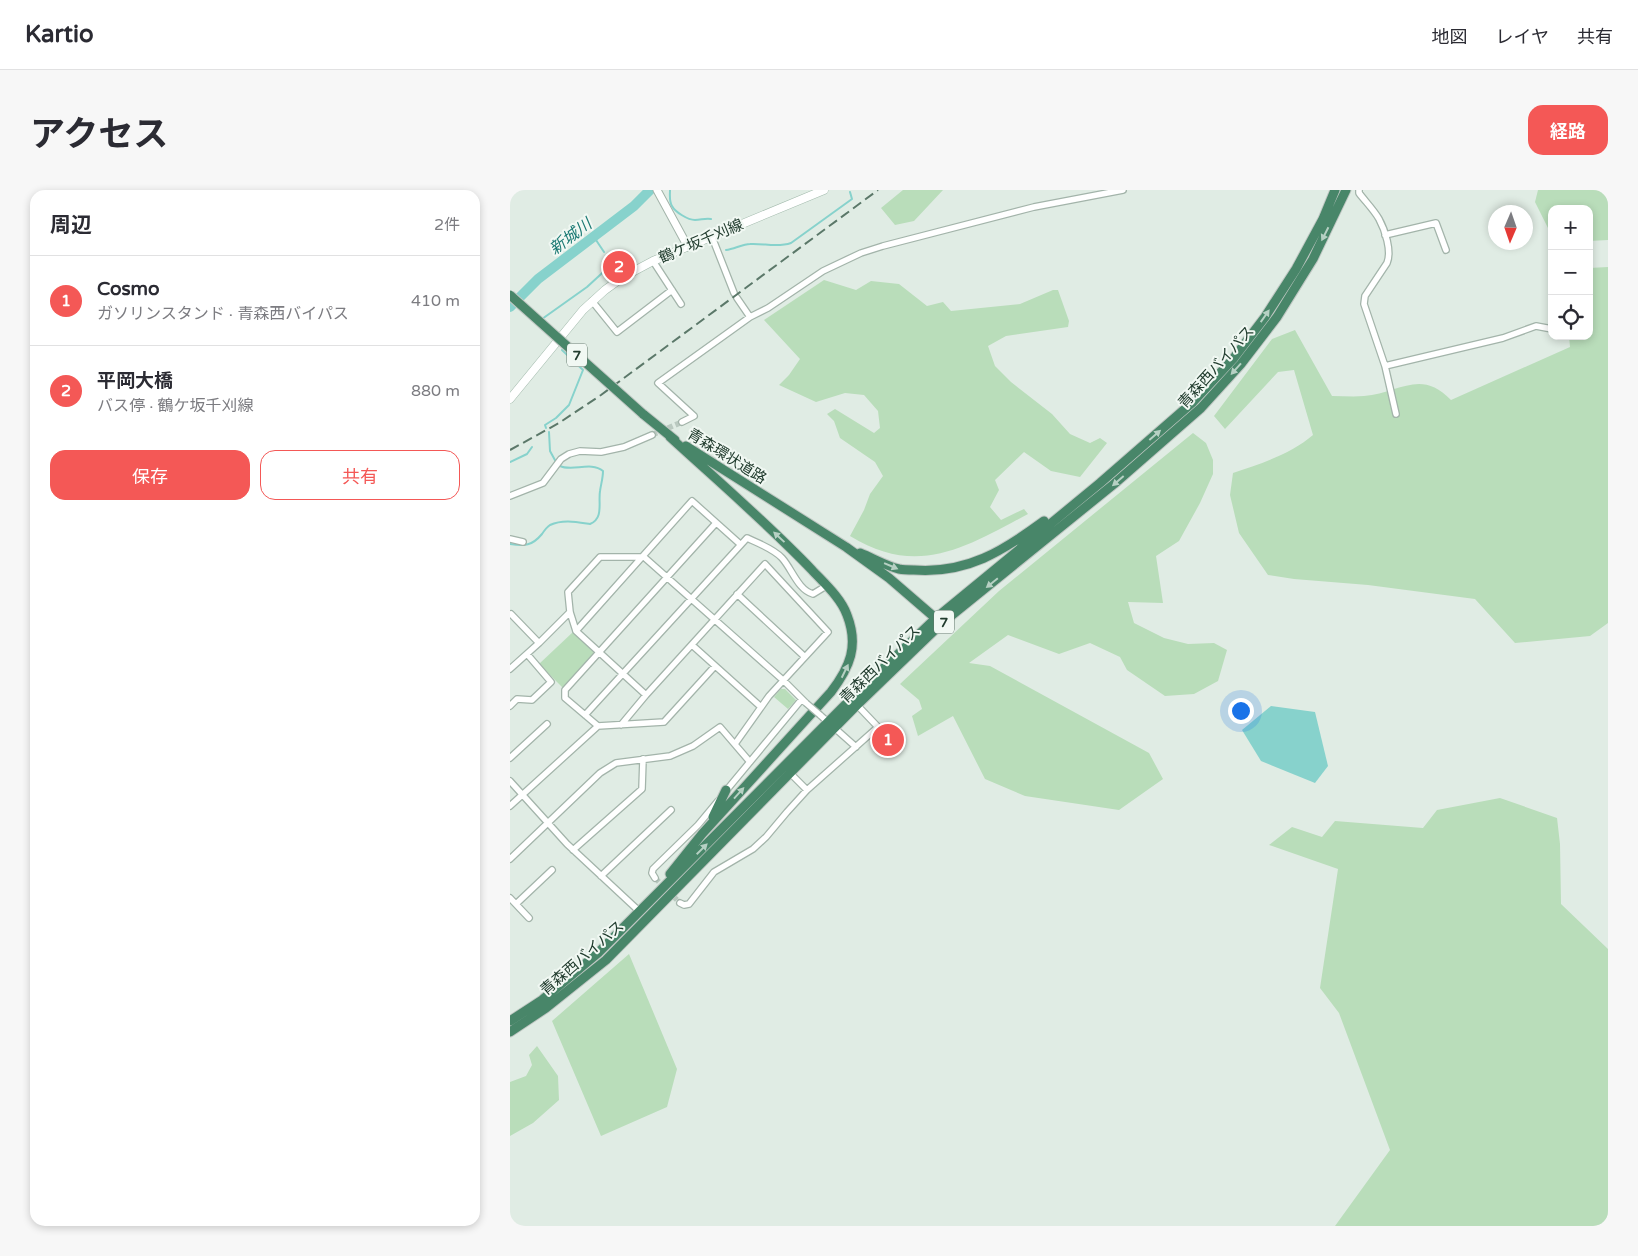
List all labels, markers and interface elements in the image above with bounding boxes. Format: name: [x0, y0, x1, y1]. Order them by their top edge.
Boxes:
text: Kartio: [25, 20, 94, 49]
text: 地図: [1432, 26, 1468, 48]
text: レイヤ: [1496, 26, 1549, 48]
text: 共有: [1577, 26, 1613, 48]
button: 経路: [1528, 105, 1608, 155]
text: アクセス: [30, 114, 168, 156]
north arrow: [1488, 205, 1533, 250]
map controls: [1548, 205, 1593, 340]
button: +: [1548, 205, 1593, 250]
text: 周辺: [50, 213, 92, 238]
water label: 新城川: [545, 213, 597, 259]
text: 2件: [434, 215, 460, 235]
street label: 鶴ケ坂千刈線: [656, 215, 746, 267]
one-way arrow: [1321, 227, 1329, 241]
pin: 2: [603, 248, 635, 286]
button: −: [1548, 250, 1593, 295]
text: Cosmo: [97, 278, 160, 300]
text: 1: [61, 291, 71, 311]
text: 410 m: [411, 291, 460, 311]
button: locate: [1548, 295, 1593, 340]
text: ガソリンスタンド · 青森西バイパス: [97, 304, 349, 324]
one-way arrow: [1260, 310, 1270, 323]
street label: 青森西バイパス: [1174, 322, 1258, 412]
road number: 7: [567, 344, 587, 366]
one-way arrow: [1230, 363, 1242, 375]
text: 平岡大橋: [97, 370, 173, 392]
text: 2: [61, 381, 71, 401]
text: 880 m: [411, 381, 460, 401]
text: バス停 · 鶴ケ坂千刈線: [97, 396, 253, 416]
street label: 青森環状道路: [684, 425, 770, 487]
one-way arrow: [1149, 430, 1161, 441]
button: 保存: [50, 450, 250, 500]
button: 共有: [260, 450, 460, 500]
one-way arrow: [1112, 475, 1125, 486]
one-way arrow: [773, 531, 785, 543]
one-way arrow: [884, 562, 898, 570]
one-way arrow: [986, 578, 999, 589]
road number: 7: [934, 611, 954, 634]
street label: 青森西バイパス: [836, 621, 924, 707]
one-way arrow: [841, 664, 849, 678]
your location: [1228, 698, 1254, 724]
pin: 1: [872, 721, 904, 759]
one-way arrow: [733, 788, 745, 800]
one-way arrow: [696, 843, 708, 855]
street label: 青森西バイパス: [537, 917, 627, 999]

